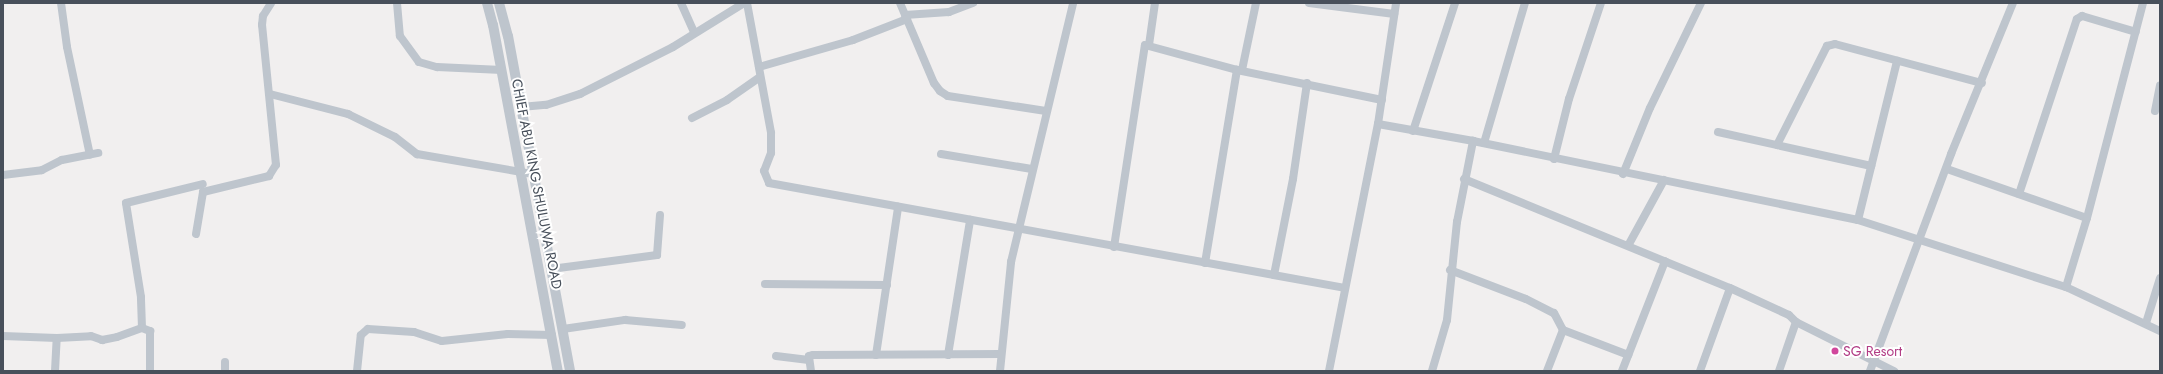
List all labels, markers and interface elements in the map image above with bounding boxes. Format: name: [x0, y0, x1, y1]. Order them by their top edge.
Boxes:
street label: CHIEF ABU KING SHULUWA ROAD: [508, 77, 566, 291]
place label: SG Resort: [1843, 343, 1902, 359]
marker: SG Resort: [1830, 346, 1840, 356]

